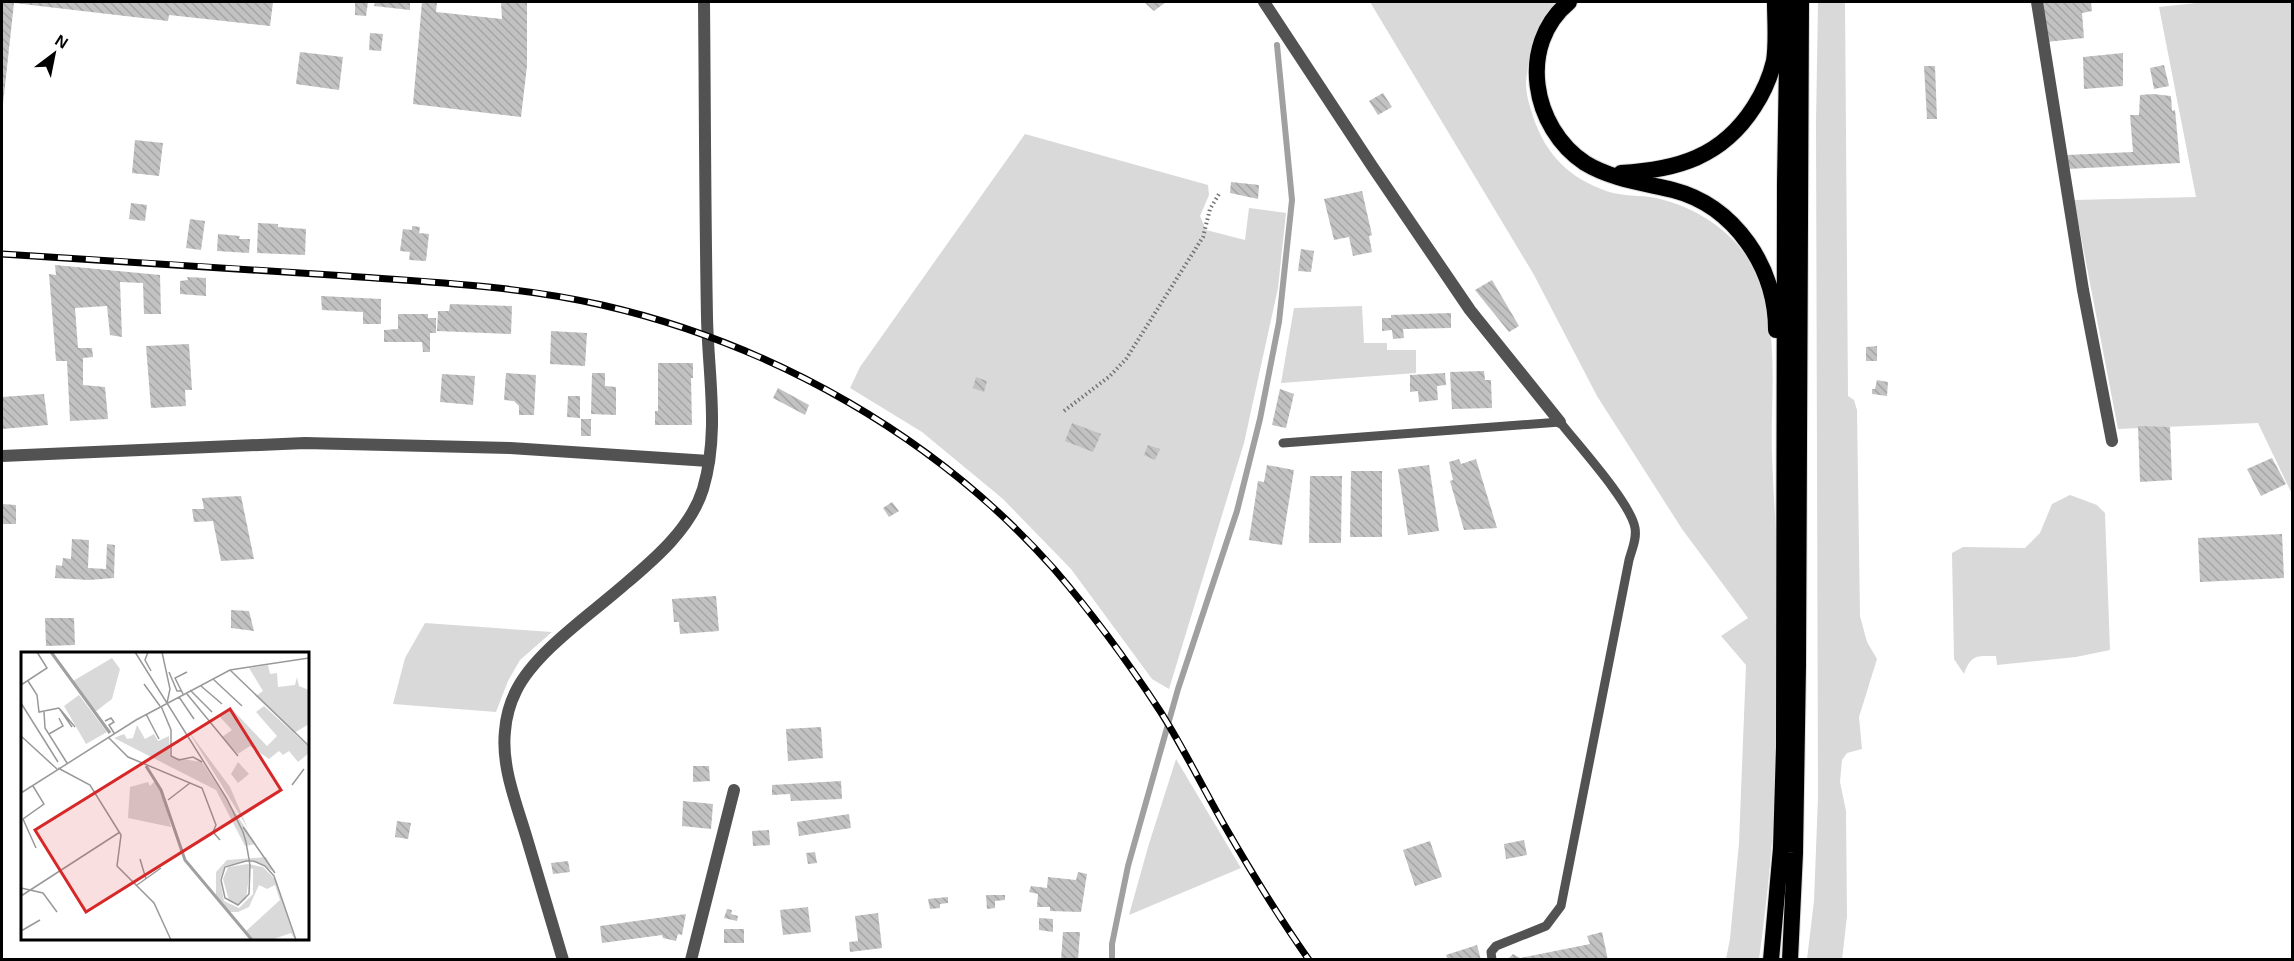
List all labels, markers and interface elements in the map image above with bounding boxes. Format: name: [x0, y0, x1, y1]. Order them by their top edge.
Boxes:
north arrow: [24, 24, 84, 84]
text: N: [52, 31, 71, 52]
inset map: [21, 652, 309, 940]

